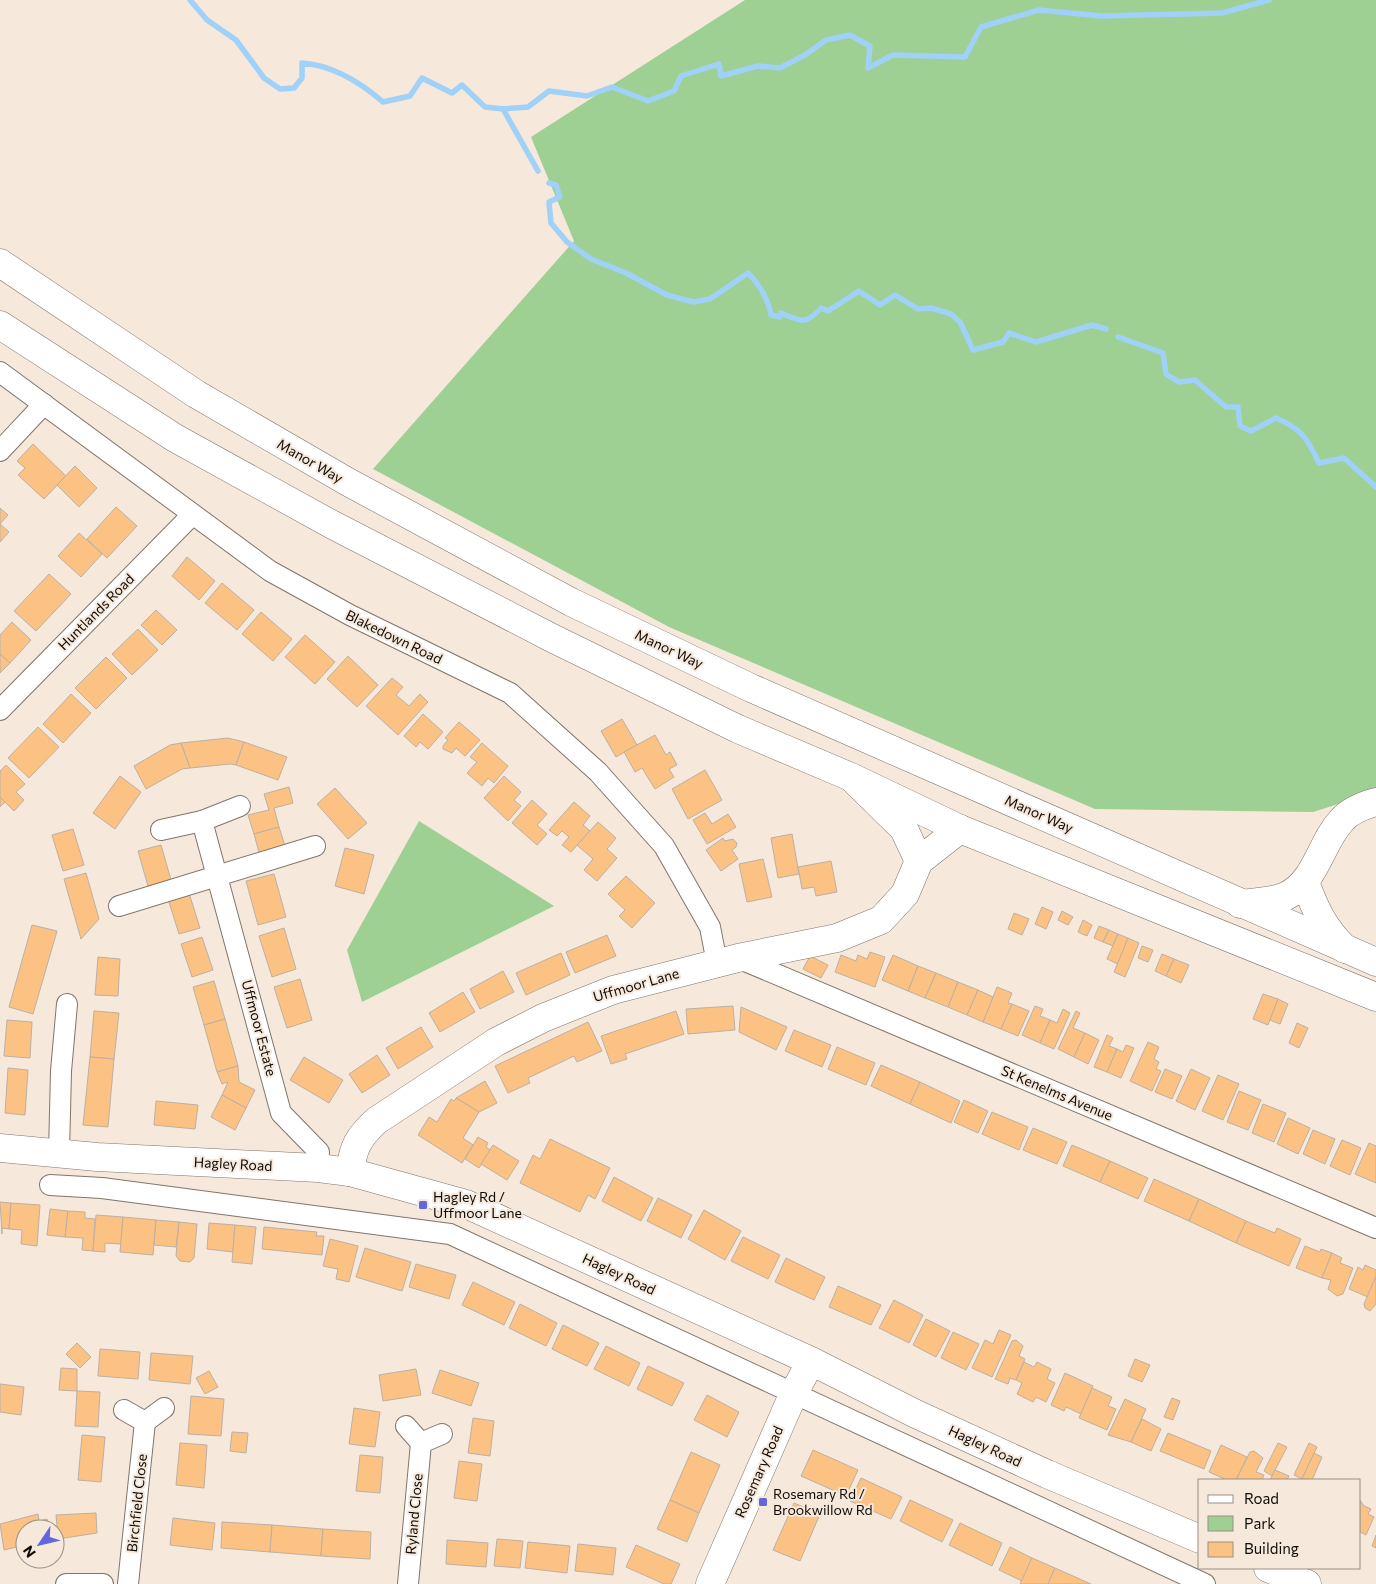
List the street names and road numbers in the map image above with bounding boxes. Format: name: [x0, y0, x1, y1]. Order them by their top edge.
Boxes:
street label: Manor Way: [274, 435, 346, 486]
street label: Huntlands Road: [54, 570, 137, 653]
street label: Blakedown Road: [343, 606, 445, 667]
street label: Manor Way: [632, 625, 706, 672]
street label: Manor Way: [1002, 791, 1076, 836]
street label: Uffmoor Lane: [591, 964, 681, 1005]
street label: Uffmoor Estate: [238, 978, 280, 1078]
street label: St Kenelms Avenue: [999, 1061, 1116, 1124]
street label: Hagley Road: [193, 1153, 273, 1174]
street label: Hagley Road: [580, 1249, 659, 1298]
street label: Hagley Road: [946, 1421, 1025, 1470]
street label: Rosemary Road: [731, 1423, 786, 1520]
street label: Birchfield Close: [123, 1453, 150, 1553]
street label: Ryland Close: [401, 1473, 426, 1555]

